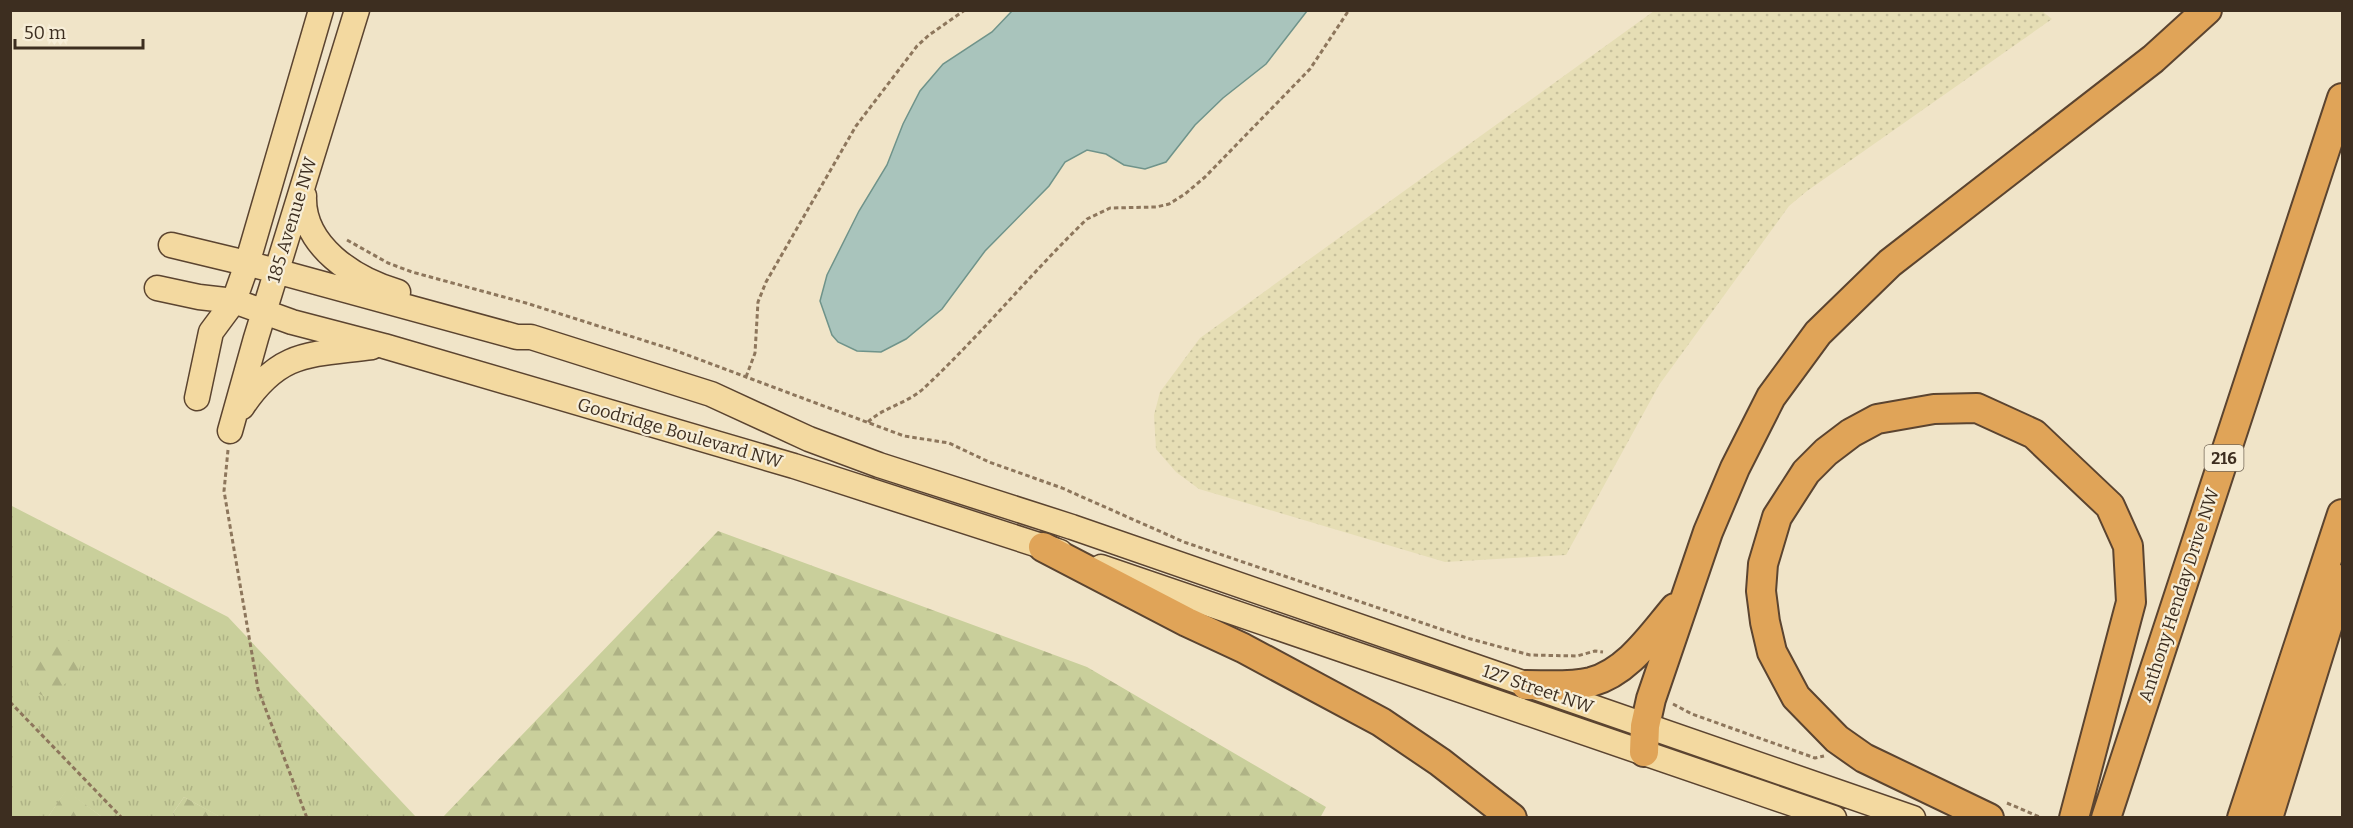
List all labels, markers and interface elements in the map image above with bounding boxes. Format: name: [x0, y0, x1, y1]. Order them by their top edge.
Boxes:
scale bar: [15, 12, 142, 50]
text: 50 m: [24, 22, 66, 44]
street label: 185 Avenue NW: [262, 154, 322, 286]
street label: Goodridge Boulevard NW: [575, 393, 786, 473]
road number: 216: [2204, 445, 2244, 471]
street label: Anthony Henday Drive NW: [2134, 485, 2224, 705]
street label: 127 Street NW: [1479, 660, 1597, 719]

